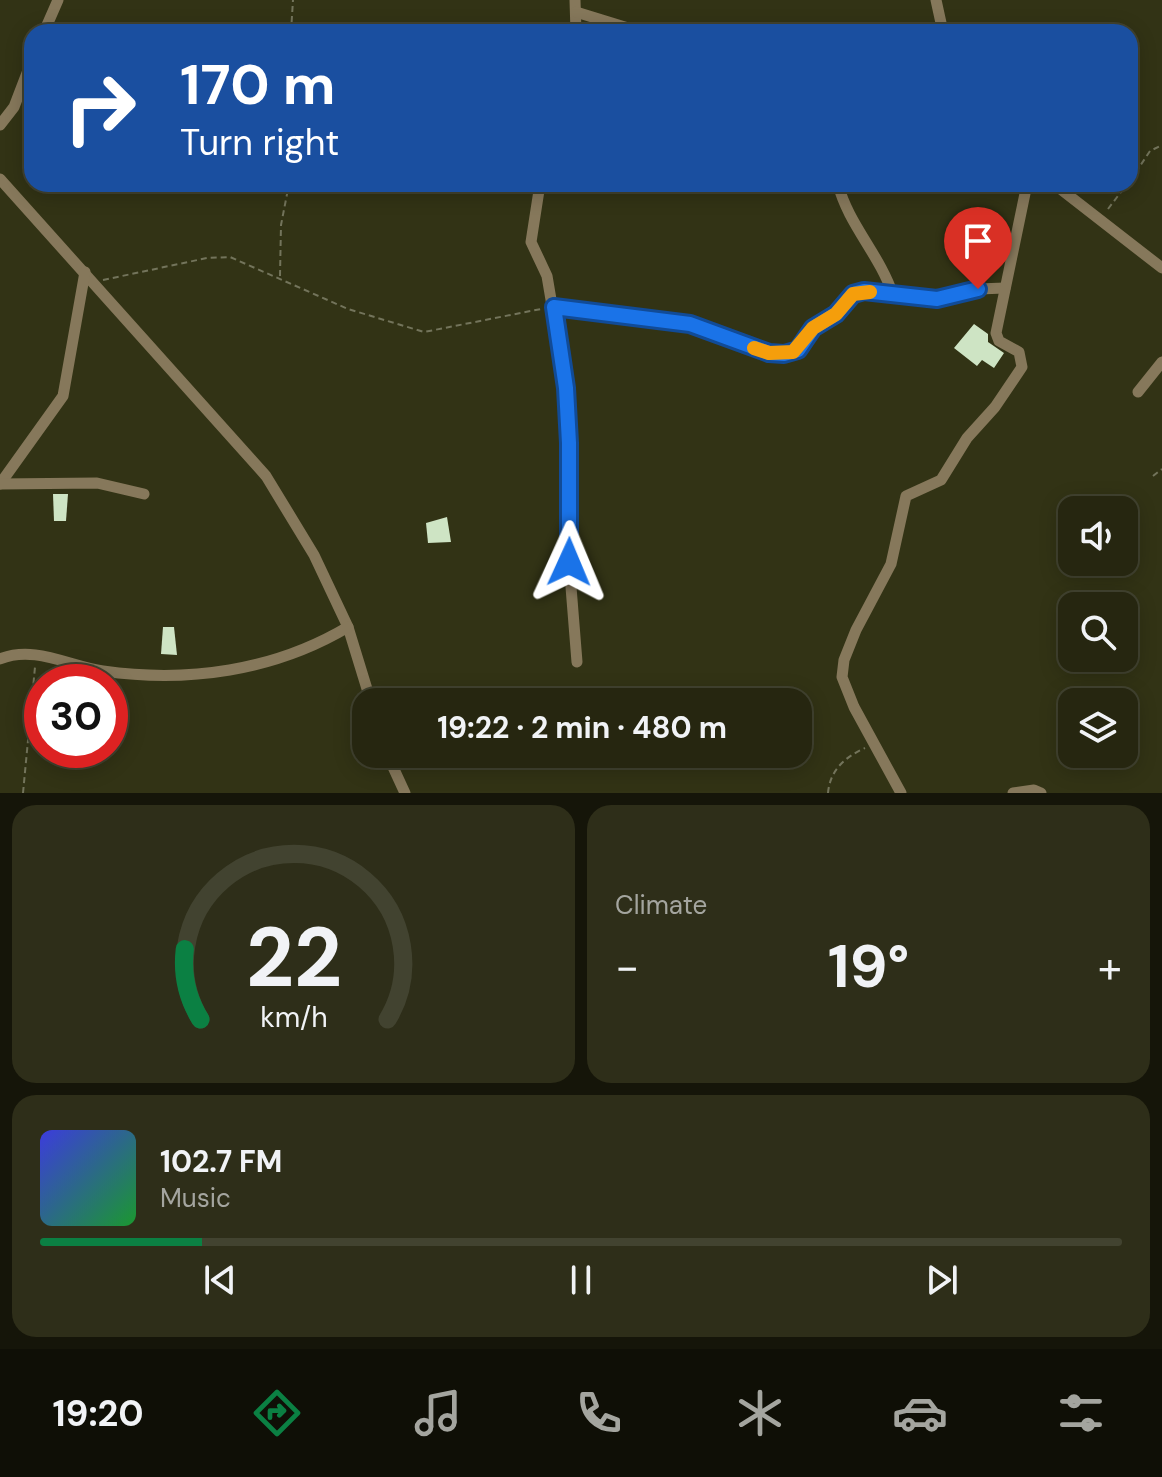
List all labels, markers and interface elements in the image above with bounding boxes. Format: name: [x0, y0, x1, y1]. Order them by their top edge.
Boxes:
text: 170 m: [180, 48, 335, 121]
icon: right: [48, 56, 152, 160]
text: Turn right: [180, 119, 339, 166]
pin: [944, 207, 1012, 289]
icon: arrive: [956, 219, 1000, 263]
map controls: [1058, 496, 1138, 768]
button: sound: [1058, 496, 1138, 576]
position arrow: [527, 520, 611, 604]
button: search: [1058, 592, 1138, 672]
speed limit sign: 30: [24, 664, 128, 768]
button: layers: [1058, 688, 1138, 768]
text: 19:22 · 2 min · 480 m: [437, 708, 727, 747]
text: Climate: [615, 888, 707, 922]
text: 22: [246, 903, 341, 1012]
text: 19°: [828, 927, 909, 1006]
text: −: [615, 938, 639, 996]
text: +: [1098, 938, 1122, 996]
text: km/h: [260, 999, 327, 1036]
text: 102.7 FM: [160, 1142, 282, 1181]
text: Music: [160, 1181, 231, 1215]
icon: previous: [198, 1258, 242, 1302]
icon: pause: [559, 1258, 603, 1302]
icon: next: [920, 1258, 964, 1302]
icon: directions: [249, 1385, 305, 1441]
icon: music: [410, 1385, 466, 1441]
icon: phone: [571, 1385, 627, 1441]
icon: climate: [732, 1385, 788, 1441]
icon: car: [892, 1385, 948, 1441]
icon: filters: [1053, 1385, 1109, 1441]
text: 19:20: [52, 1390, 144, 1437]

